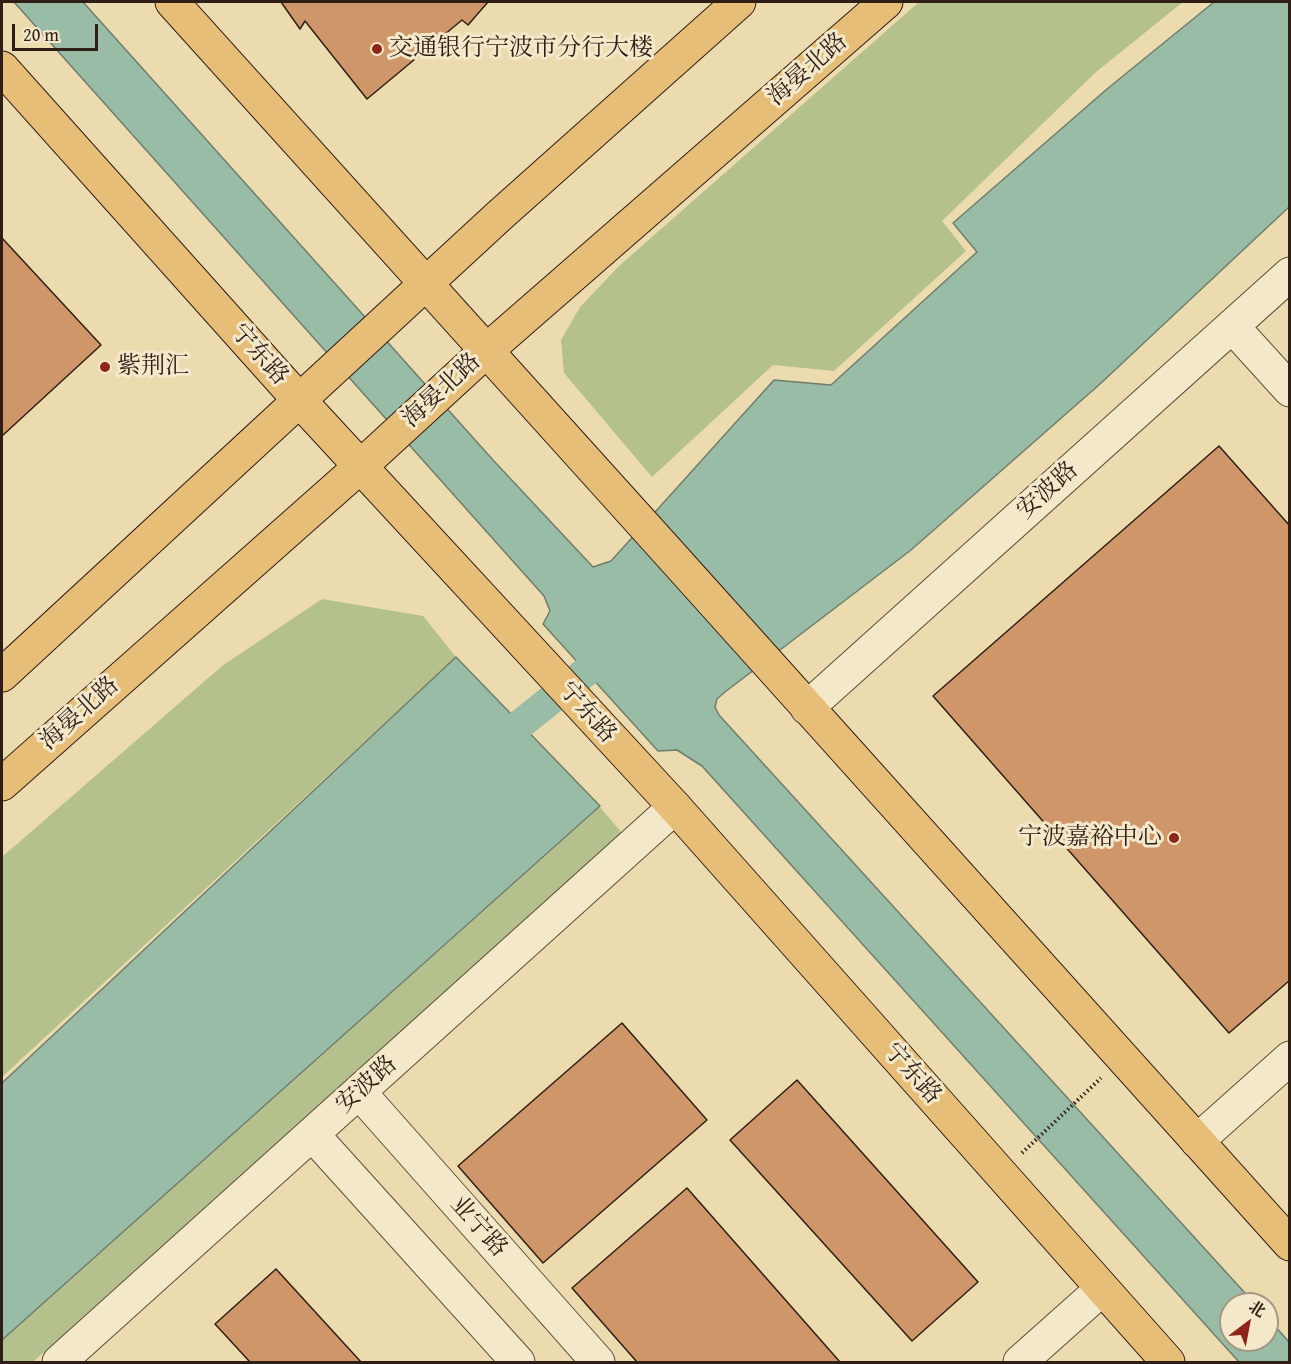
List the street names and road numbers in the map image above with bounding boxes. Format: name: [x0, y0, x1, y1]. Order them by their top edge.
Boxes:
street label: 海晏北路: [762, 28, 854, 112]
street label: 宁东路: [224, 319, 294, 391]
street label: 海晏北路: [397, 348, 487, 434]
street label: 安波路: [1012, 456, 1084, 526]
street label: 海晏北路: [35, 671, 125, 757]
street label: 宁东路: [552, 677, 622, 749]
street label: 宁东路: [877, 1038, 947, 1110]
street label: 安波路: [331, 1050, 403, 1120]
street label: 业宁路: [443, 1191, 513, 1263]

